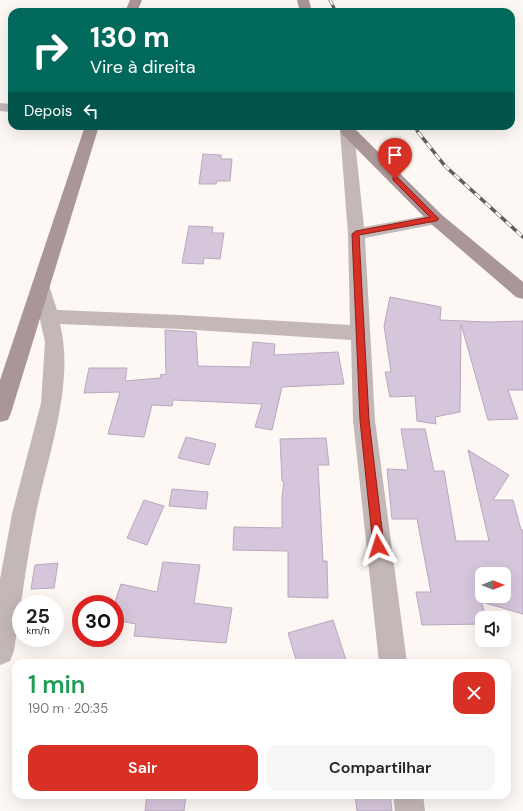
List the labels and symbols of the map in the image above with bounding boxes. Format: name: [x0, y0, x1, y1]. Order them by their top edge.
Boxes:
pin: [378, 138, 412, 179]
position arrow: [357, 525, 399, 567]
north arrow: [475, 567, 511, 603]
speed limit sign: 30: [72, 595, 124, 647]

